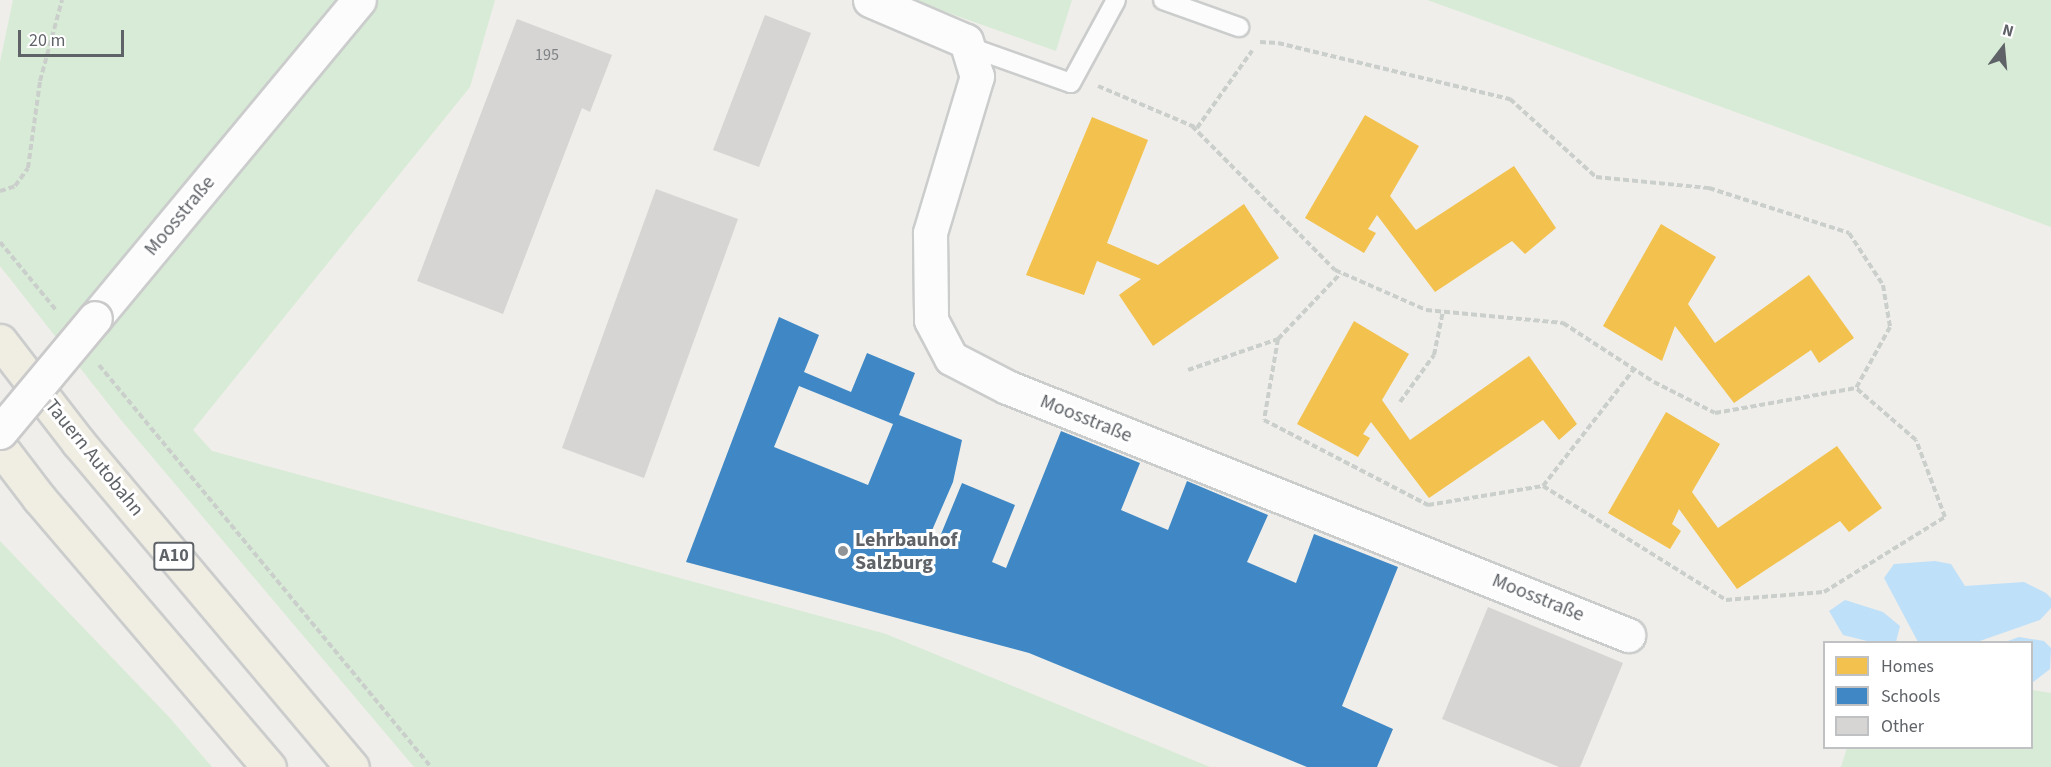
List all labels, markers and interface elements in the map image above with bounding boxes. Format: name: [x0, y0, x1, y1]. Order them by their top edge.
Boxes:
scale bar: [21, 18, 128, 56]
north arrow: [1973, 18, 2033, 78]
text: N: [2000, 19, 2016, 43]
text: 20 m: [29, 28, 65, 53]
house number: 195: [535, 45, 559, 65]
street label: Moosstraße: [140, 171, 220, 261]
street label: Moosstraße: [1036, 390, 1136, 448]
street label: Tauern Autobahn: [39, 395, 149, 521]
place label: Lehrbauhof Salzburg: [855, 528, 957, 575]
road number: A10: [153, 541, 195, 571]
marker: Lehrbauhof Salzburg: [836, 544, 850, 558]
street label: Moosstraße: [1488, 569, 1588, 627]
legend: [1823, 641, 2033, 749]
text: Homes: [1881, 654, 1934, 679]
text: Schools: [1881, 684, 1940, 709]
text: Other: [1881, 714, 1924, 739]

